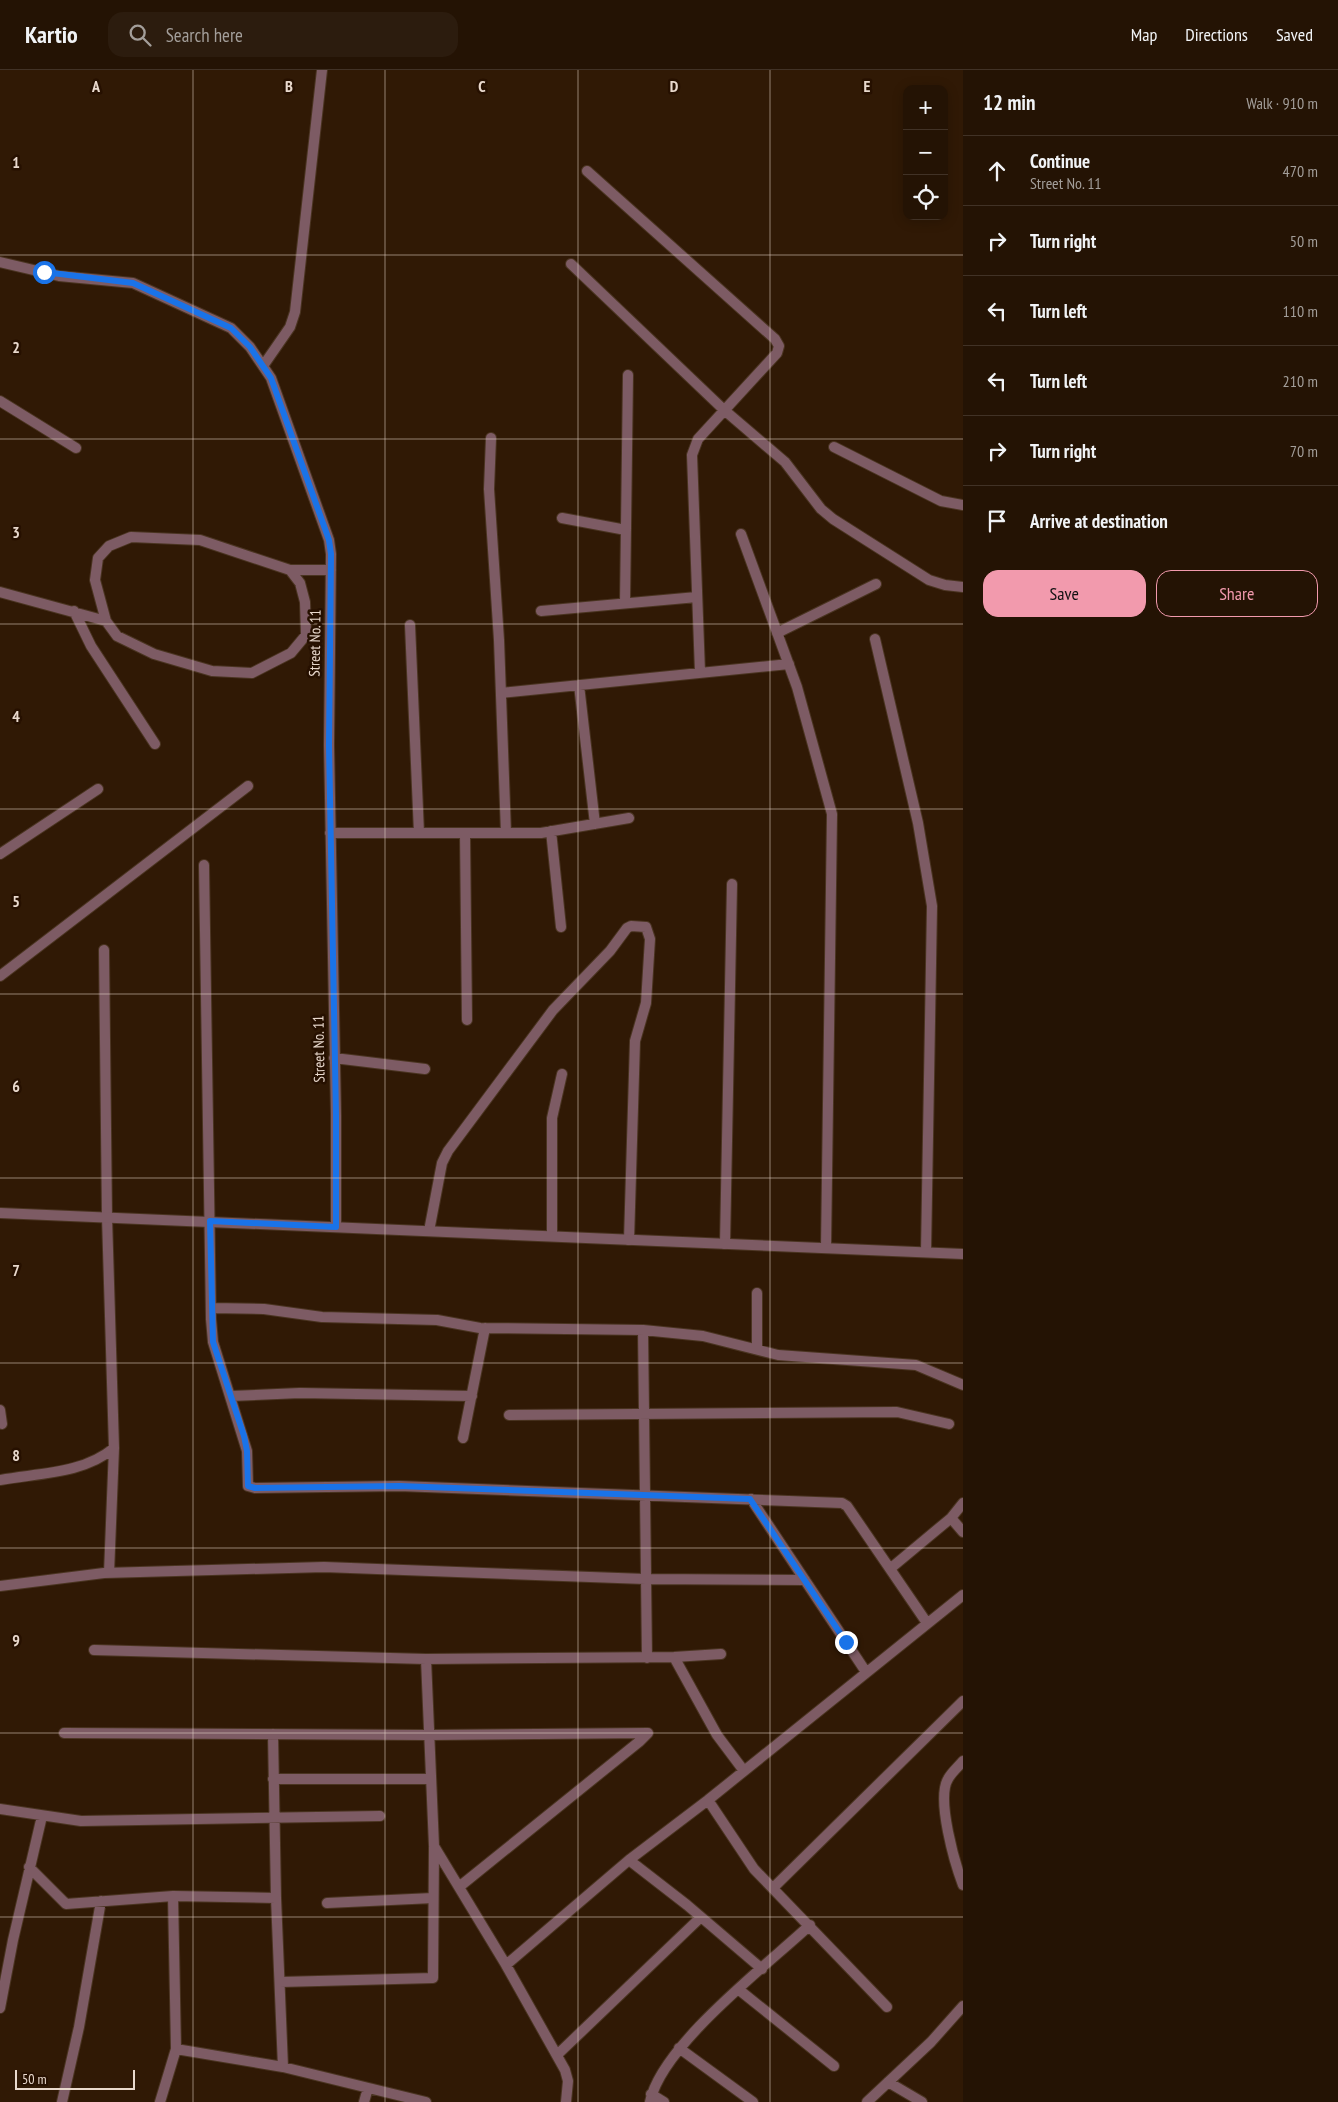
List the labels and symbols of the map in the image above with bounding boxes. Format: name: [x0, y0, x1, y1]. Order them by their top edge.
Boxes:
text: A: [91, 76, 101, 96]
text: B: [285, 76, 293, 96]
text: C: [478, 76, 486, 96]
text: D: [670, 76, 679, 96]
text: E: [864, 76, 871, 96]
text: 1: [12, 152, 20, 172]
route start: [33, 261, 56, 284]
text: 2: [12, 337, 20, 357]
text: 3: [12, 522, 20, 542]
street label: Street No. 11: [304, 609, 325, 677]
text: 4: [12, 706, 20, 726]
text: 5: [12, 891, 20, 911]
street label: Street No. 11: [308, 1015, 329, 1083]
text: 6: [12, 1076, 20, 1096]
text: 7: [12, 1260, 20, 1280]
text: 8: [12, 1445, 20, 1465]
text: 9: [12, 1630, 20, 1650]
route end: [835, 1631, 858, 1654]
scale bar: [15, 2067, 135, 2090]

